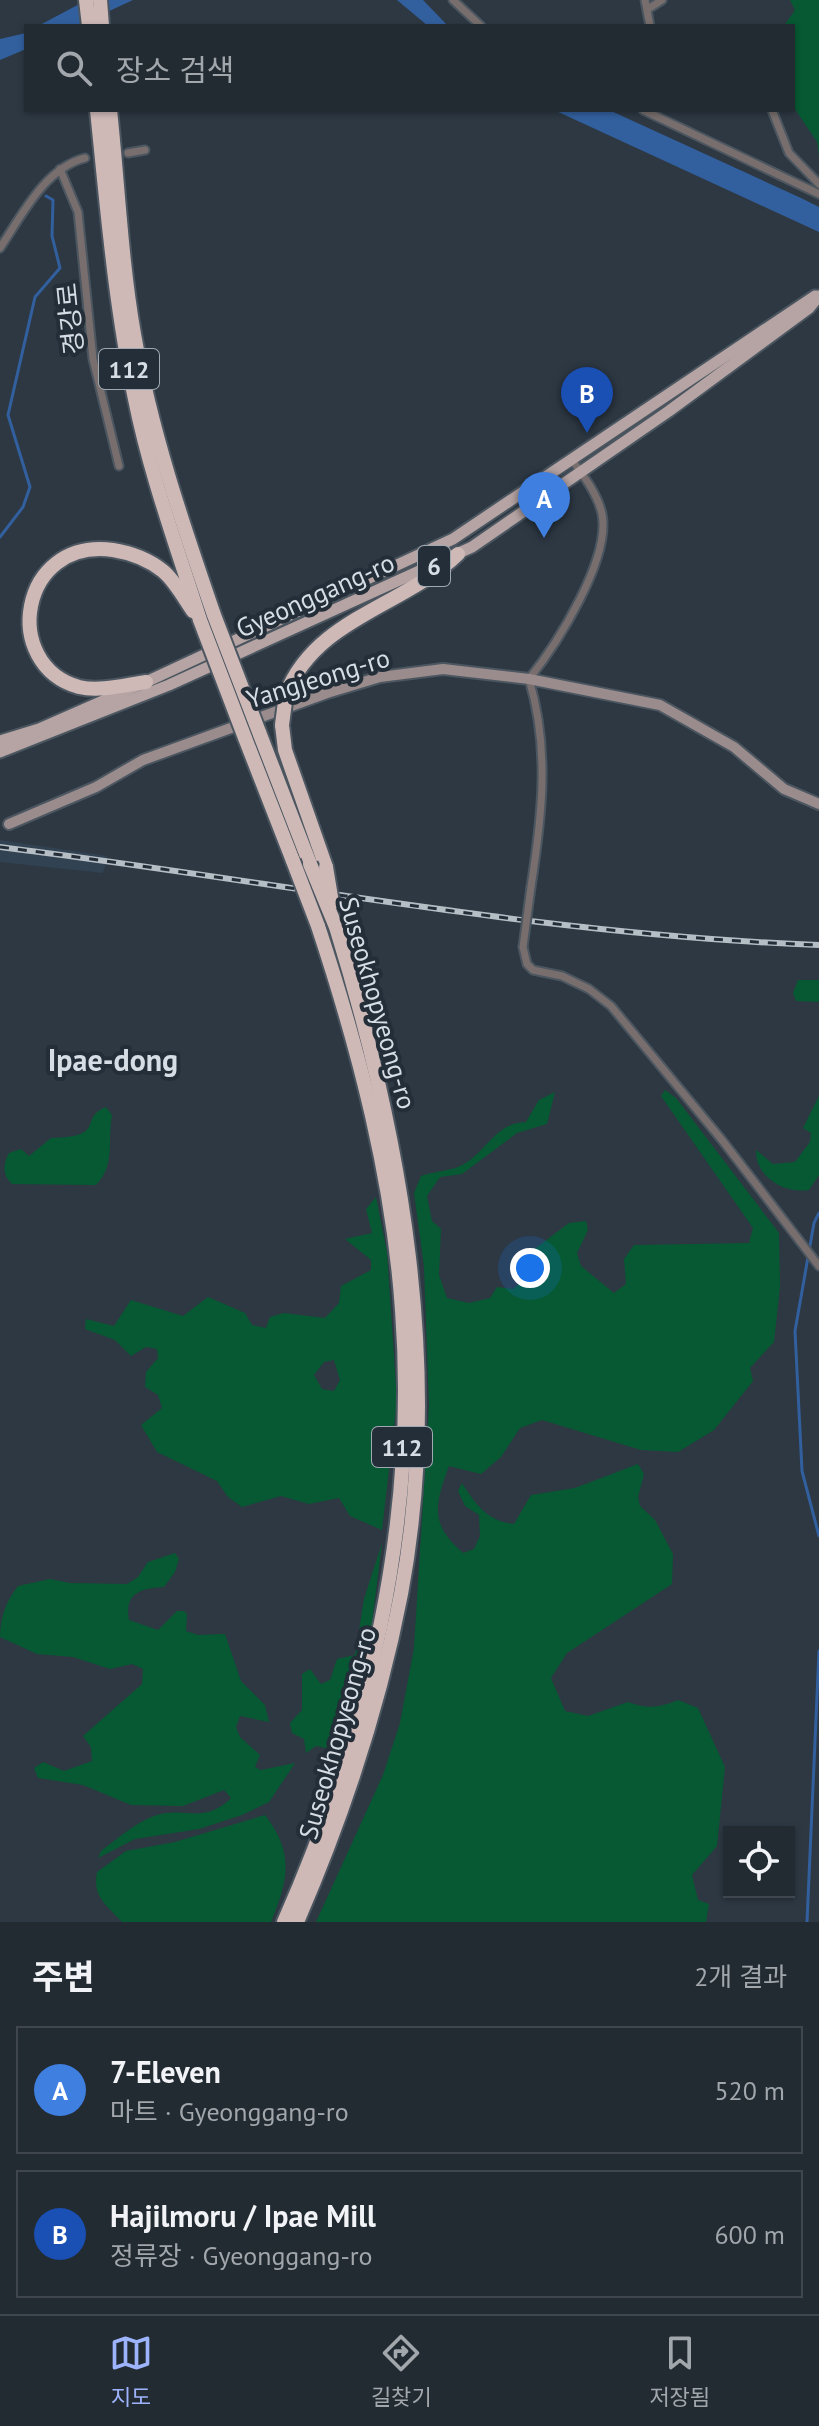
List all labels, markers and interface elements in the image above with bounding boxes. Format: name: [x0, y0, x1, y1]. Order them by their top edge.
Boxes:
search box: [24, 24, 795, 112]
icon: search: [52, 46, 96, 90]
text: 장소 검색: [116, 50, 234, 89]
street label: 경강로: [50, 282, 90, 356]
road number: 112: [99, 349, 159, 389]
pin: B: [561, 367, 613, 433]
pin: A: [518, 472, 570, 538]
street label: Gyeonggang-ro: [231, 545, 399, 645]
road number: 6: [418, 546, 450, 586]
street label: Yangjeong-ro: [242, 641, 394, 715]
street label: Suseokhopyeong-ro: [332, 893, 424, 1113]
district label: Ipae-dong: [48, 1040, 178, 1079]
your location: [510, 1248, 550, 1288]
road number: 112: [372, 1427, 432, 1467]
street label: Suseokhopyeong-ro: [291, 1623, 383, 1843]
map controls: [723, 1826, 795, 1898]
button: locate: [723, 1826, 795, 1898]
text: 주변: [32, 1954, 95, 1998]
text: 2개 결과: [694, 1960, 787, 1993]
text: 7-Eleven: [110, 2052, 221, 2091]
text: A: [52, 2074, 68, 2107]
text: 520 m: [714, 2074, 785, 2107]
text: 마트 · Gyeonggang-ro: [110, 2095, 349, 2128]
text: Hajilmoru / Ipae Mill: [110, 2196, 376, 2235]
text: B: [52, 2218, 68, 2251]
text: 600 m: [714, 2218, 785, 2251]
text: 정류장 · Gyeonggang-ro: [110, 2239, 373, 2272]
tab: 지도: [109, 2331, 153, 2411]
tab: 길찾기: [371, 2331, 432, 2411]
tab: 저장됨: [649, 2331, 710, 2411]

